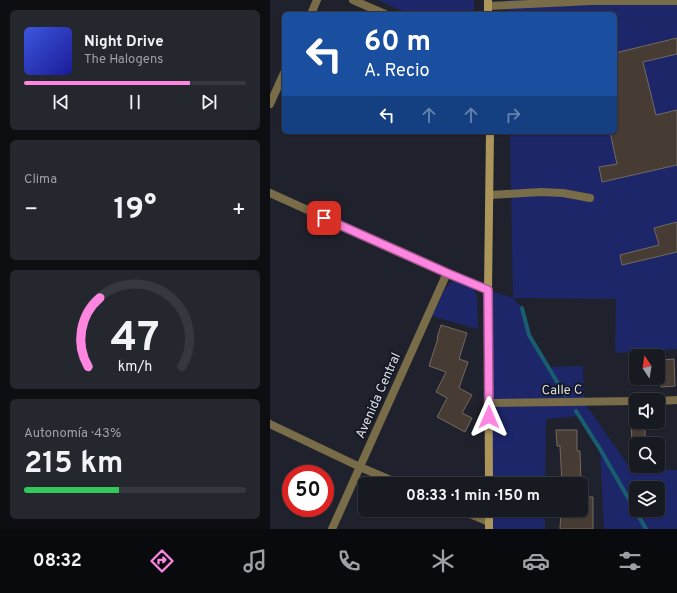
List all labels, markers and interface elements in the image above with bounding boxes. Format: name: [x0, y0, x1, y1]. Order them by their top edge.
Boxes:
text: 60 m: [364, 25, 431, 61]
icon: left: [298, 28, 350, 80]
text: Night Drive: [84, 33, 164, 52]
text: The Halogens: [84, 52, 163, 68]
text: A. Recio: [364, 60, 430, 83]
icon: previous: [50, 91, 72, 113]
icon: pause: [124, 91, 146, 113]
icon: next: [198, 91, 220, 113]
icon: left: [376, 104, 398, 126]
icon: ahead: [418, 104, 440, 126]
icon: ahead: [460, 104, 482, 126]
icon: right: [502, 104, 524, 126]
text: Clima: [24, 172, 57, 188]
text: 19°: [114, 192, 156, 229]
text: −: [24, 197, 38, 224]
text: +: [232, 197, 246, 224]
pin: [307, 201, 341, 235]
icon: arrive: [313, 207, 335, 229]
text: 47: [110, 313, 160, 366]
north arrow: [629, 349, 665, 385]
map controls: [629, 349, 665, 517]
street label: Avenida Central: [353, 351, 405, 441]
text: km/h: [118, 358, 152, 376]
street label: Calle C: [542, 383, 582, 399]
button: sound: [629, 393, 665, 429]
position arrow: [468, 396, 510, 438]
text: Autonomía · 43%: [24, 426, 121, 442]
button: search: [629, 437, 665, 473]
text: 215 km: [24, 446, 123, 483]
speed limit sign: 50: [282, 465, 334, 517]
button: layers: [629, 481, 665, 517]
text: 08:33 · 1 min · 150 m: [406, 487, 540, 506]
icon: directions: [148, 547, 176, 575]
icon: music: [241, 547, 269, 575]
icon: phone: [335, 547, 363, 575]
icon: climate: [429, 547, 457, 575]
icon: car: [522, 547, 550, 575]
icon: filters: [616, 547, 644, 575]
text: 08:32: [33, 550, 82, 573]

